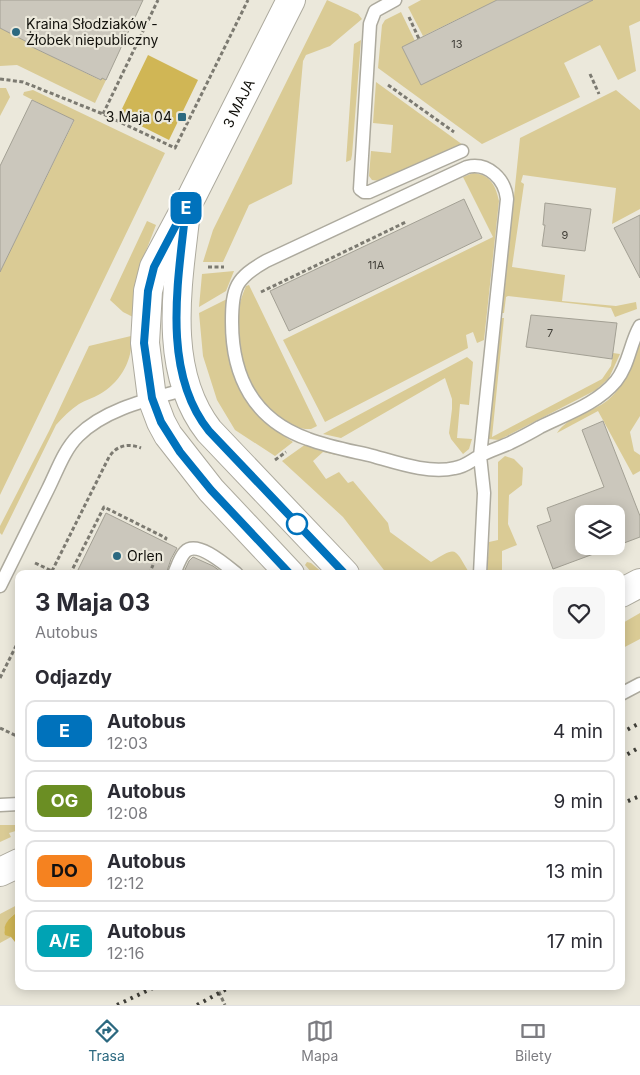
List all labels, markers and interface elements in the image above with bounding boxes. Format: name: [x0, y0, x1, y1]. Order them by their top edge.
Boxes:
place label: Kraina Słodziaków - Żłobek niepubliczny: [26, 15, 159, 48]
marker: Kraina Słodziaków - Żłobek niepubliczny: [10, 26, 22, 38]
house number: 13: [451, 37, 463, 51]
street label: 3 MAJA: [219, 76, 258, 130]
place label: 3 Maja 04: [106, 108, 172, 125]
marker: 3 Maja 04: [176, 111, 188, 123]
line badge: E: [170, 192, 202, 224]
text: E: [181, 197, 191, 218]
house number: 9: [562, 228, 569, 242]
house number: 11A: [368, 258, 385, 272]
house number: 7: [547, 326, 553, 340]
map controls: [575, 505, 625, 555]
button: layers: [575, 505, 625, 555]
unlabelled marker: [286, 513, 308, 535]
place label: Orlen: [127, 547, 163, 564]
marker: Orlen: [111, 550, 123, 562]
button: heart: [553, 587, 605, 639]
text: 3 Maja 03: [35, 588, 150, 617]
text: Autobus: [35, 622, 98, 642]
text: Odjazdy: [35, 666, 112, 689]
text: Autobus: [107, 710, 186, 733]
text: E: [59, 720, 70, 741]
text: 4 min: [553, 720, 603, 743]
text: 12:03: [107, 733, 148, 753]
text: Autobus: [107, 780, 186, 803]
text: OG: [51, 790, 78, 811]
text: 9 min: [553, 790, 603, 813]
text: 12:08: [107, 803, 148, 823]
text: Autobus: [107, 850, 186, 873]
text: DO: [51, 860, 78, 881]
text: 13 min: [546, 860, 603, 883]
text: 12:12: [107, 873, 144, 893]
text: Autobus: [107, 920, 186, 943]
text: A/E: [49, 930, 80, 951]
text: 17 min: [547, 930, 603, 953]
text: 12:16: [107, 943, 144, 963]
tab: Trasa: [88, 1017, 125, 1064]
tab: Mapa: [301, 1017, 338, 1064]
tab: Bilety: [515, 1017, 552, 1064]

